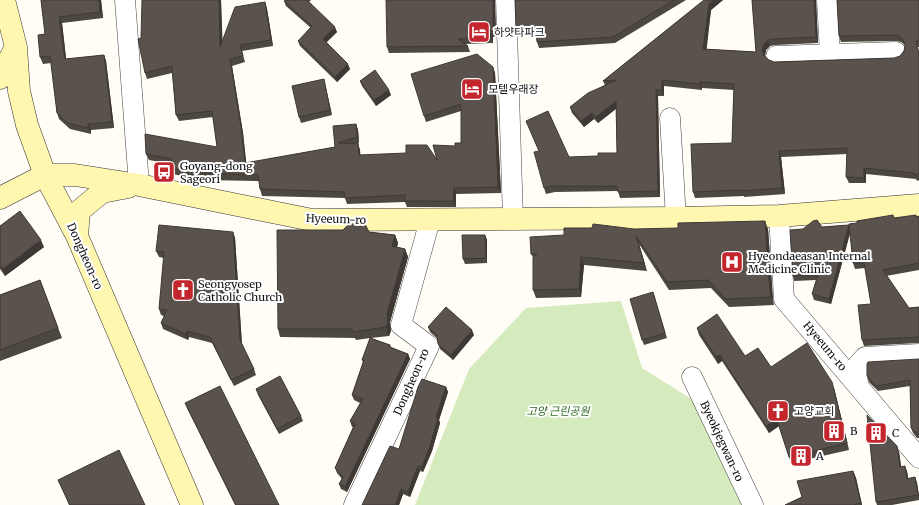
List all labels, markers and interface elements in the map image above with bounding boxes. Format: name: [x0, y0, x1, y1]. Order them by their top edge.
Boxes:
hotel icon: 하얏타파크: [466, 19, 492, 45]
place label: 하얏타파크: [494, 25, 545, 39]
hotel icon: 모텔우래장: [459, 76, 485, 102]
place label: 모텔우래장: [488, 82, 539, 96]
bus stop icon: Goyang-dong Sageori: [151, 159, 177, 185]
place label: Goyang-dong Sageori: [180, 159, 253, 186]
street label: Hyeeum-ro: [306, 211, 367, 227]
street label: Dongheon-ro: [64, 221, 106, 292]
hospital icon: Hyeondaeasan Internal Medicine Clinic: [719, 249, 745, 275]
place label: Hyeondaeasan Internal Medicine Clinic: [748, 249, 871, 276]
church icon: Seongyosep Catholic Church: [170, 277, 196, 303]
place label: Seongyosep Catholic Church: [198, 277, 283, 304]
street label: Hyeeum-ro: [800, 318, 850, 374]
street label: Dongheon-ro: [390, 346, 432, 417]
street label: Byeokjegwan-ro: [697, 398, 747, 484]
church icon: 고양교회: [765, 398, 791, 424]
park label: 고양 근린공원: [526, 404, 590, 418]
place label: 고양교회: [794, 404, 834, 418]
building icon: B: [821, 418, 847, 444]
building icon: C: [863, 420, 889, 446]
place label: B: [850, 424, 858, 438]
place label: C: [892, 426, 899, 440]
building icon: A: [788, 443, 814, 469]
place label: A: [815, 449, 824, 463]

